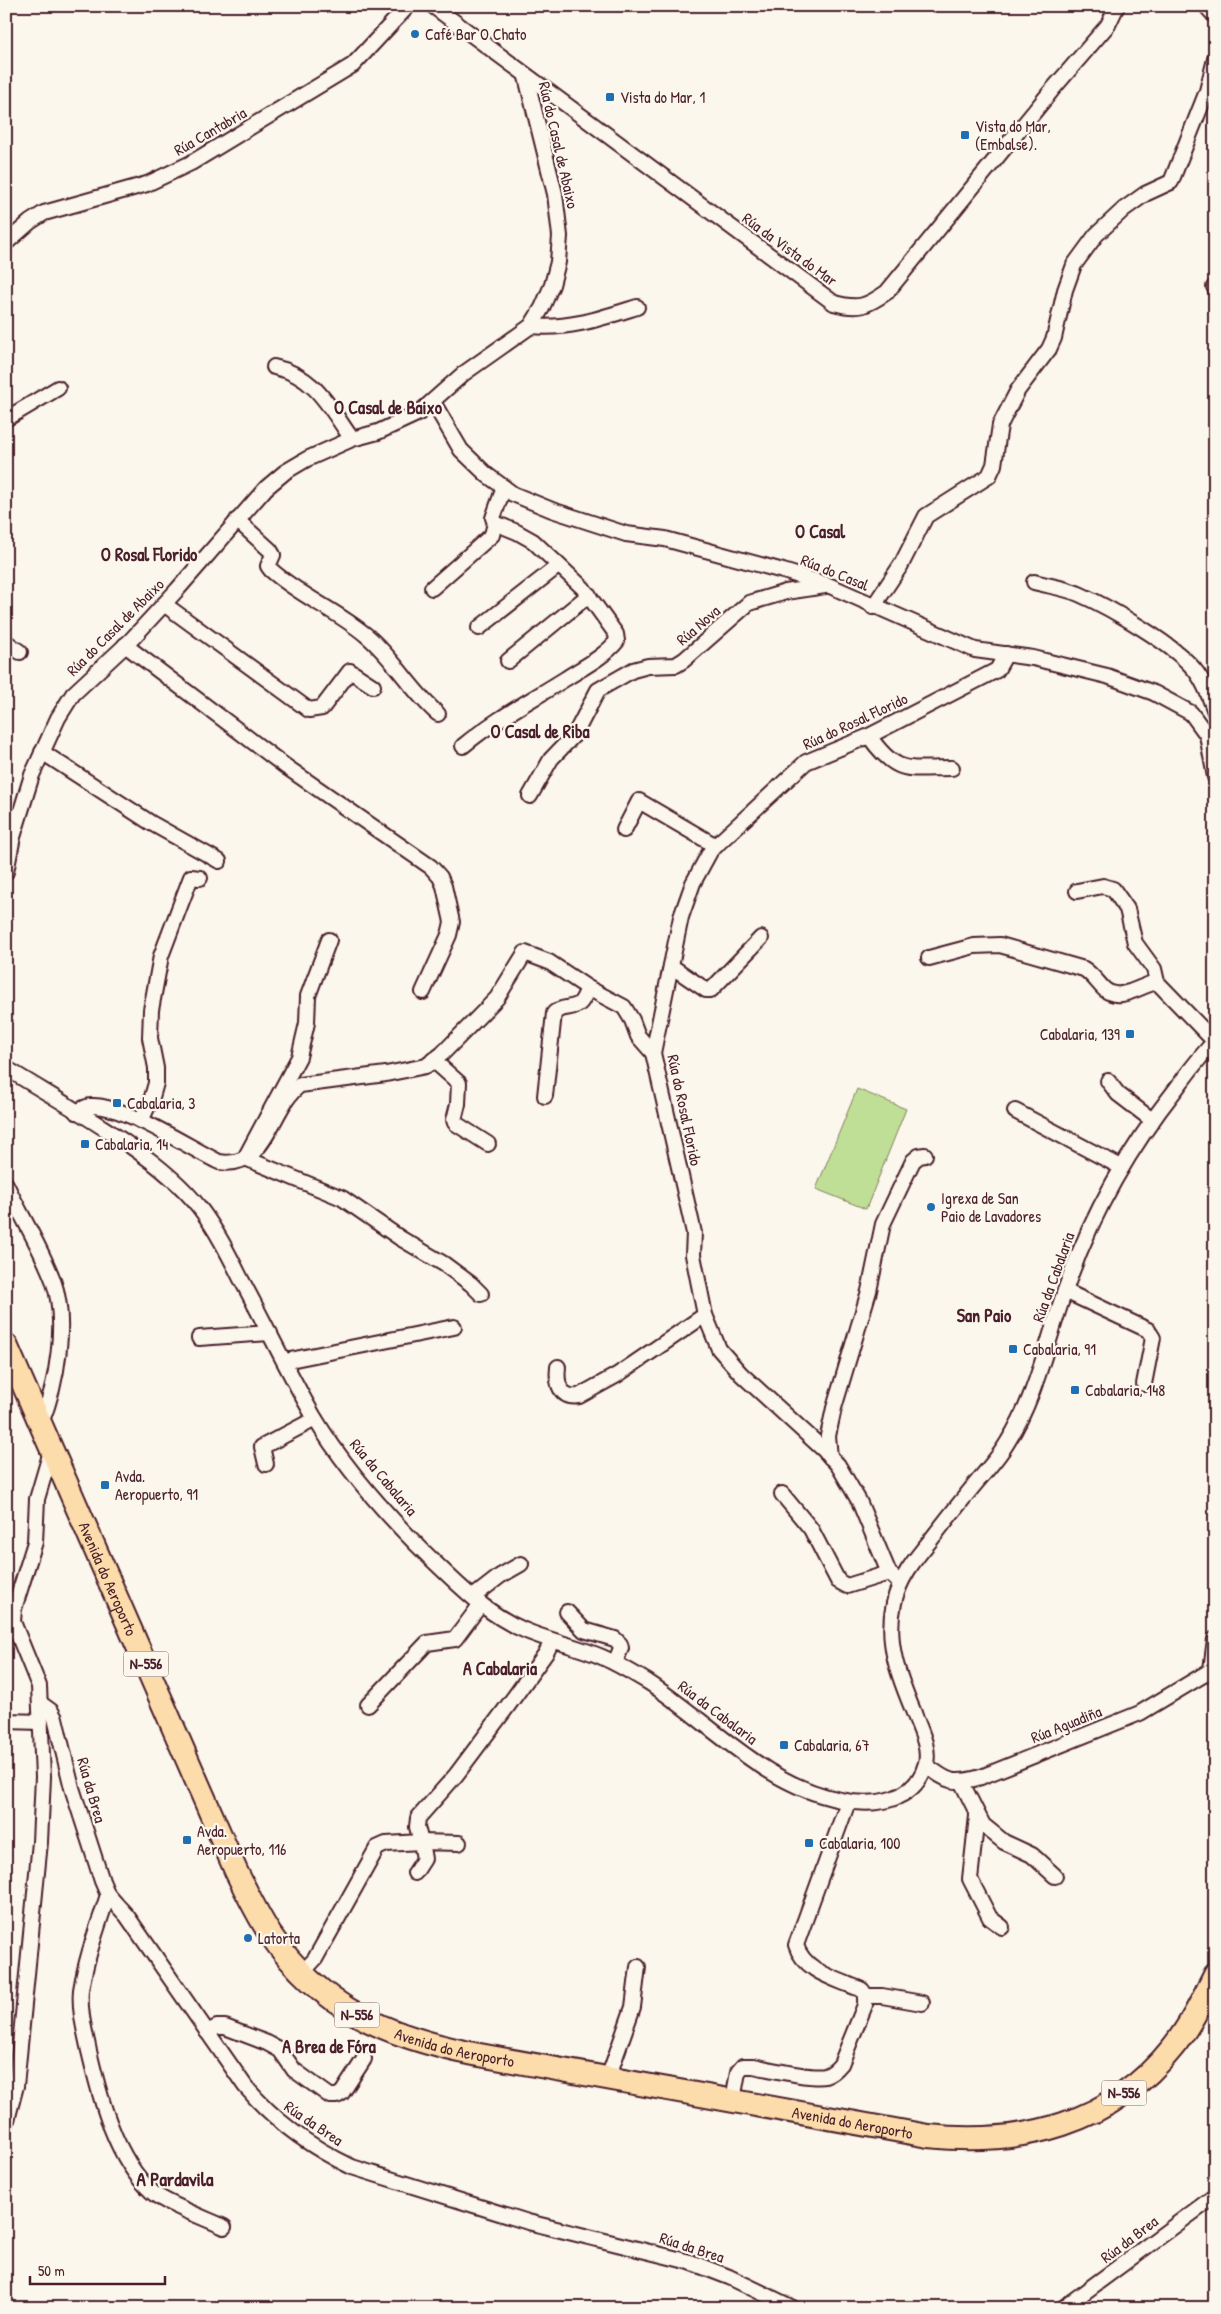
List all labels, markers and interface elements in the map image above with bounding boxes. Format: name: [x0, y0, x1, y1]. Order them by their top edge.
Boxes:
place label: Café Bar O Chato: [425, 23, 527, 45]
marker: Café Bar O Chato: [409, 28, 421, 40]
street label: Rúa do Casal de Abaixo: [534, 79, 584, 211]
place label: Vista do Mar, 1: [620, 86, 705, 108]
marker: Vista do Mar, 1: [604, 91, 616, 103]
street label: Rúa Cantabria: [170, 101, 250, 161]
place label: Vista do Mar, (Embalse).: [975, 115, 1051, 155]
marker: Vista do Mar, (Embalse).: [959, 129, 971, 141]
street label: Rúa da Vista do Mar: [738, 207, 842, 291]
district label: O Casal de Baixo: [334, 395, 443, 420]
district label: O Casal: [795, 519, 846, 544]
district label: O Rosal Florido: [101, 542, 198, 567]
street label: Rúa do Casal: [798, 548, 873, 596]
street label: Rúa do Casal de Abaixo: [61, 573, 169, 681]
street label: Rúa Nova: [671, 600, 725, 650]
street label: Rúa do Rosal Florido: [799, 687, 911, 755]
district label: O Casal de Riba: [491, 719, 590, 744]
place label: Cabalaria, 139: [1040, 1023, 1120, 1045]
marker: Cabalaria, 139: [1124, 1028, 1136, 1040]
street label: Rúa do Rosal Florido: [662, 1052, 708, 1168]
place label: Cabalaria, 3: [127, 1092, 196, 1114]
marker: Cabalaria, 3: [111, 1097, 123, 1109]
place label: Cabalaria, 14: [95, 1133, 168, 1155]
marker: Cabalaria, 14: [79, 1138, 91, 1150]
place label: Igrexa de San Paio de Lavadores: [941, 1187, 1041, 1227]
marker: Igrexa de San Paio de Lavadores: [925, 1201, 937, 1213]
street label: Rúa da Cabalaria: [1027, 1229, 1079, 1325]
district label: San Paio: [957, 1303, 1012, 1328]
place label: Cabalaria, 91: [1023, 1338, 1096, 1360]
marker: Cabalaria, 91: [1007, 1343, 1019, 1355]
place label: Cabalaria, 148: [1085, 1379, 1165, 1401]
marker: Cabalaria, 148: [1069, 1384, 1081, 1396]
street label: Rúa da Cabalaria: [345, 1434, 423, 1520]
place label: Avda. Aeropuerto, 91: [115, 1465, 198, 1505]
marker: Avda. Aeropuerto, 91: [99, 1479, 111, 1491]
street label: Avenida do Aeroporto: [74, 1518, 143, 1640]
road number: N-556: [124, 1652, 168, 1676]
district label: A Cabalaria: [463, 1656, 538, 1681]
street label: Rúa da Cabalaria: [674, 1675, 762, 1749]
street label: Rúa Aguadiña: [1027, 1700, 1105, 1748]
place label: Cabalaria, 67: [794, 1734, 870, 1756]
marker: Cabalaria, 67: [778, 1739, 790, 1751]
street label: Rúa da Brea: [72, 1755, 112, 1825]
place label: Avda. Aeropuerto, 116: [197, 1820, 286, 1860]
place label: Cabalaria, 100: [819, 1832, 901, 1854]
marker: Avda. Aeropuerto, 116: [181, 1834, 193, 1846]
marker: Cabalaria, 100: [803, 1837, 815, 1849]
place label: Latorta: [258, 1927, 300, 1949]
marker: Latorta: [242, 1932, 254, 1944]
road number: N-556: [334, 2002, 380, 2028]
street label: Avenida do Aeroporto: [392, 2022, 517, 2072]
district label: A Brea de Fóra: [282, 2034, 377, 2059]
road number: N-556: [1102, 2080, 1146, 2106]
street label: Rúa da Brea: [280, 2095, 348, 2151]
street label: Avenida do Aeroporto: [790, 2101, 915, 2144]
district label: A Pardavila: [137, 2166, 214, 2192]
street label: Rúa da Brea: [1096, 2210, 1162, 2268]
street label: Rúa da Brea: [657, 2226, 727, 2268]
scale bar: [30, 2254, 165, 2286]
text: 50 m: [38, 2260, 65, 2281]

